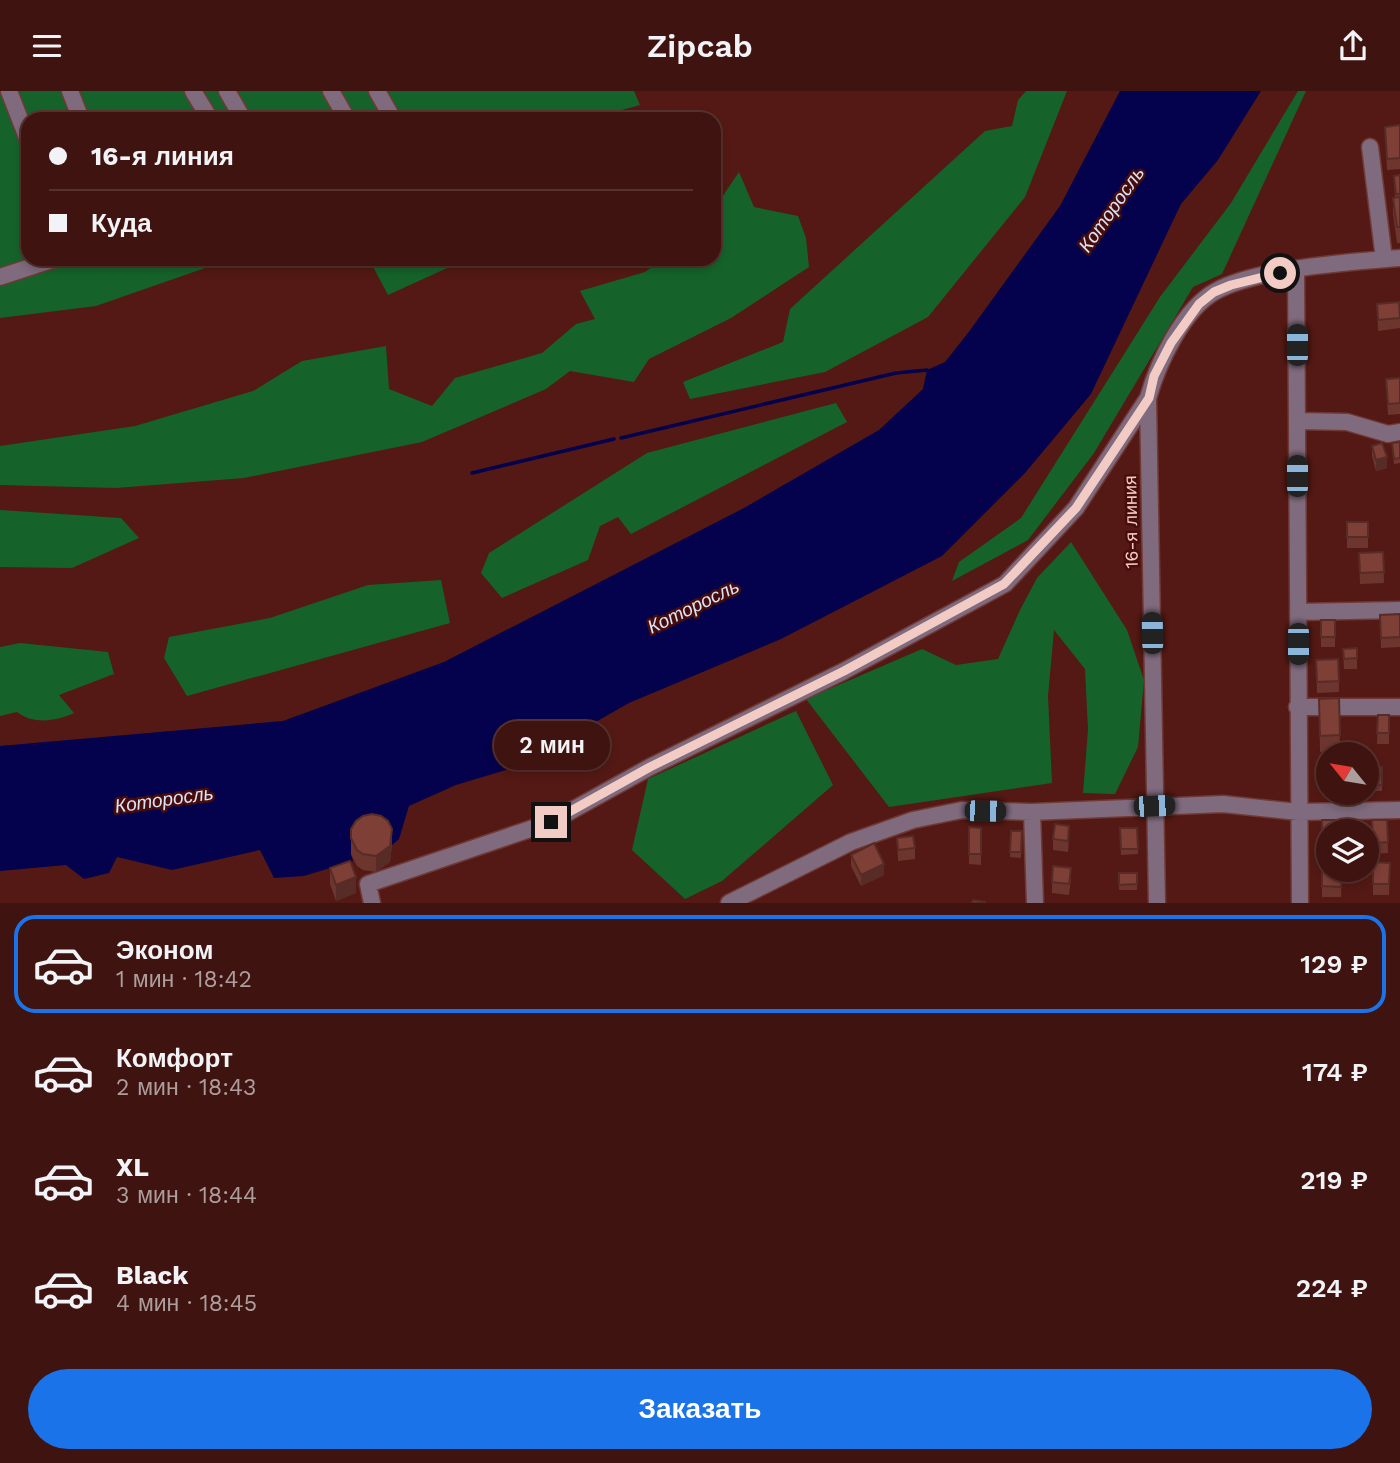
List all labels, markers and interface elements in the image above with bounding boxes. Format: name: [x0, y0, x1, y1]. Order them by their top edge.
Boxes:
icon: menu: [28, 27, 66, 65]
text: Zipcab: [647, 27, 753, 65]
icon: share: [1334, 27, 1372, 65]
text: 16-я линия: [91, 141, 234, 171]
water label: Которосль: [1074, 162, 1149, 257]
text: Куда: [91, 208, 152, 238]
route start: [1264, 257, 1296, 289]
car: [1287, 324, 1308, 366]
car: [1287, 455, 1308, 497]
street label: 16-я линия: [1119, 475, 1142, 569]
water label: Которосль: [644, 574, 743, 639]
car: [1142, 612, 1163, 654]
car: [1288, 623, 1309, 665]
callout: 2 мин: [493, 721, 609, 769]
text: 2 мин: [519, 732, 585, 759]
north arrow: [1316, 742, 1379, 805]
map controls: [1316, 742, 1379, 882]
water label: Которосль: [113, 781, 215, 818]
car: [1133, 795, 1176, 817]
car: [964, 800, 1007, 822]
route end: [535, 806, 567, 838]
button: layers: [1316, 819, 1379, 882]
icon: car: [32, 933, 95, 996]
text: Эконом: [116, 935, 214, 965]
text: 129 ₽: [1300, 949, 1368, 979]
text: 1 мин · 18:42: [116, 966, 252, 993]
icon: car: [32, 1041, 95, 1104]
text: Комфорт: [116, 1043, 233, 1073]
text: 174 ₽: [1302, 1057, 1368, 1087]
text: 2 мин · 18:43: [116, 1074, 256, 1101]
icon: car: [32, 1149, 95, 1212]
text: XL: [116, 1152, 149, 1182]
text: 219 ₽: [1300, 1165, 1368, 1195]
text: 3 мин · 18:44: [116, 1182, 257, 1209]
icon: car: [32, 1257, 95, 1320]
text: Black: [116, 1260, 188, 1290]
text: 224 ₽: [1296, 1273, 1368, 1303]
text: 4 мин · 18:45: [116, 1290, 257, 1317]
button: Заказать: [28, 1369, 1372, 1449]

